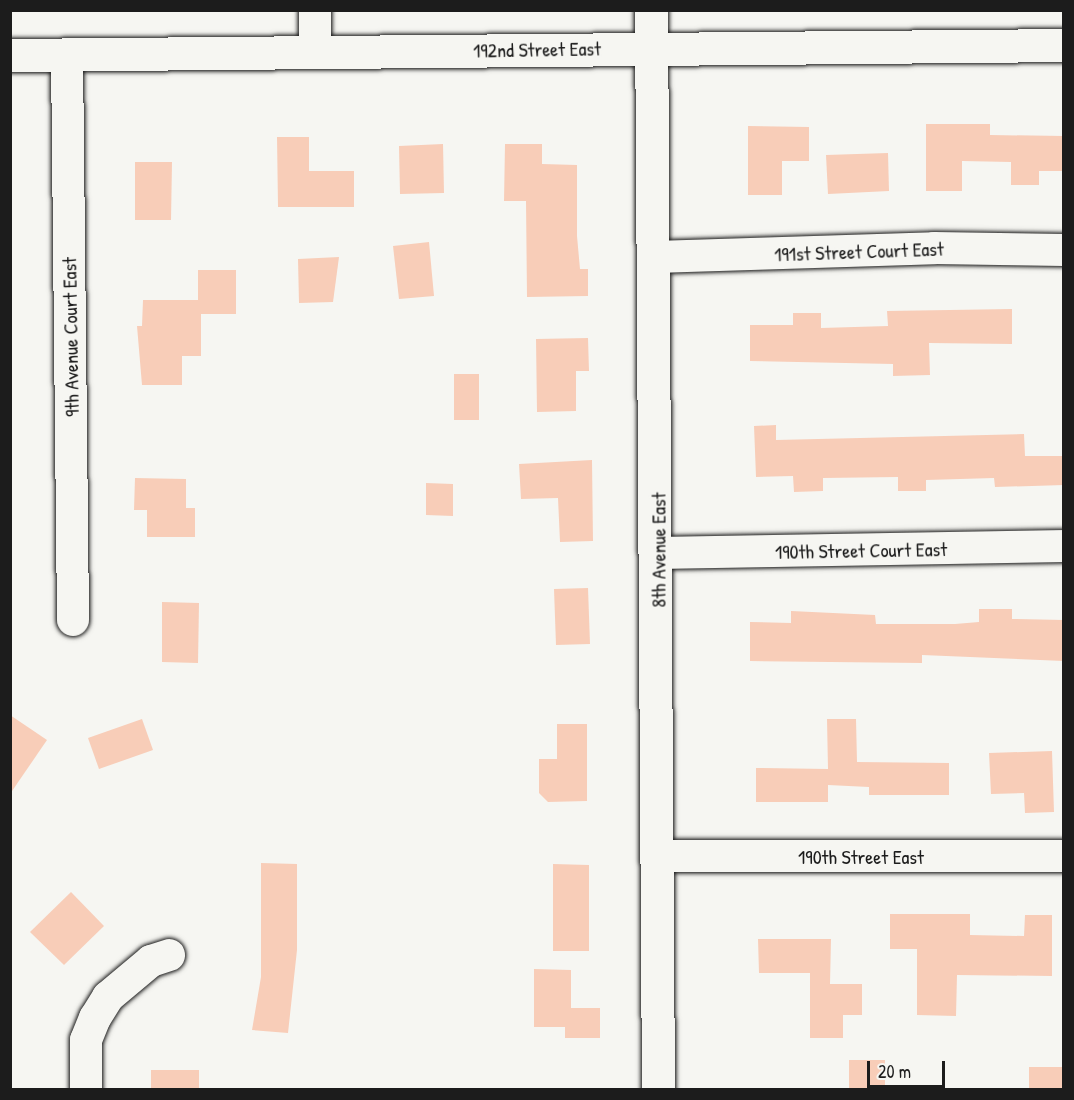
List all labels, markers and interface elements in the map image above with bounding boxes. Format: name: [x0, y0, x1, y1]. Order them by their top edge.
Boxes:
street label: 192nd Street East: [473, 36, 601, 62]
street label: 191st Street Court East: [774, 236, 944, 266]
street label: 9th Avenue Court East: [57, 257, 83, 417]
street label: 8th Avenue East: [646, 492, 670, 608]
street label: 190th Street Court East: [775, 537, 947, 563]
street label: 190th Street East: [798, 844, 924, 868]
scale bar: [870, 1049, 948, 1087]
text: 20 m: [878, 1059, 911, 1084]

